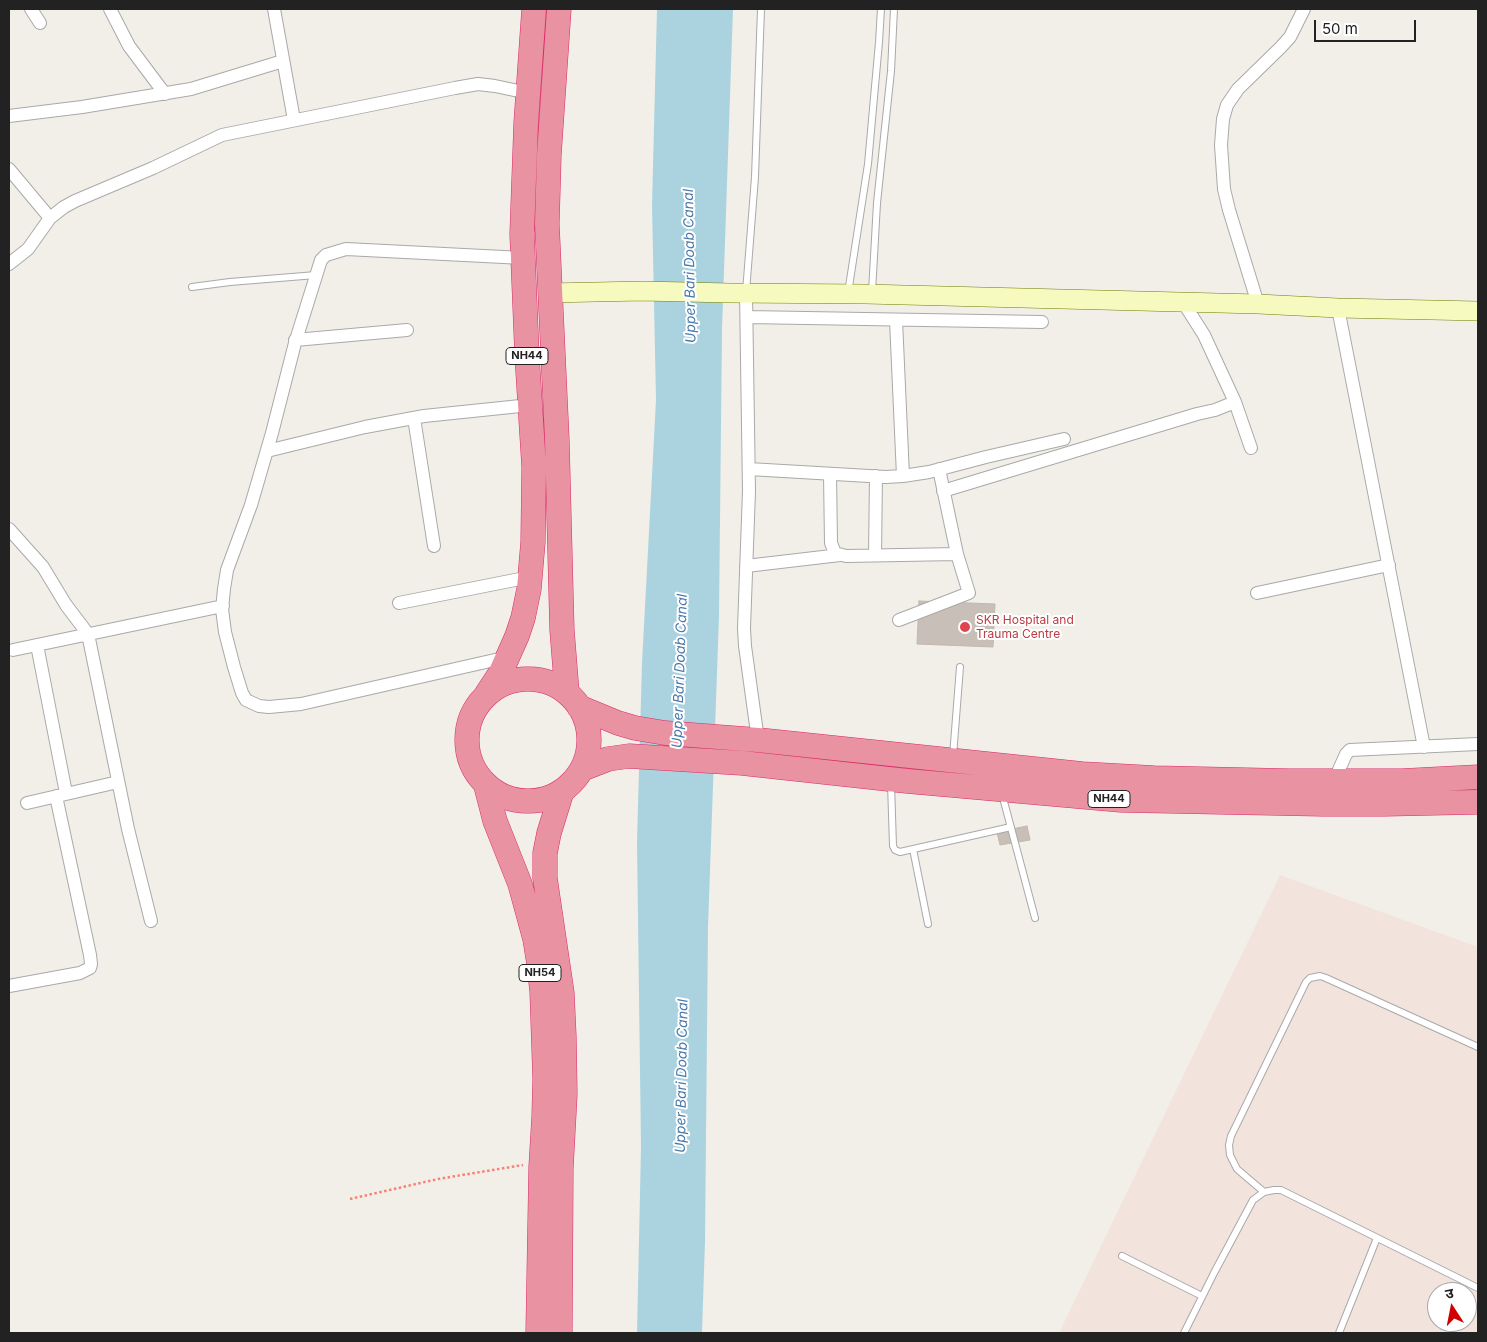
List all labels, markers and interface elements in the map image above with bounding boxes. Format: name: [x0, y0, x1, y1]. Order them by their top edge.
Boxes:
scale bar: [1317, 10, 1420, 42]
text: 50 m: [1322, 19, 1358, 38]
water label: Upper Bari Doab Canal: [680, 189, 700, 343]
road number: NH44: [506, 348, 548, 364]
water label: Upper Bari Doab Canal: [669, 594, 691, 748]
place label: SKR Hospital and Trauma Centre: [976, 613, 1074, 641]
marker: SKR Hospital and Trauma Centre: [958, 620, 972, 634]
road number: NH44: [1088, 791, 1130, 808]
road number: NH54: [519, 964, 561, 981]
water label: Upper Bari Doab Canal: [672, 999, 692, 1153]
north arrow: [1427, 1282, 1477, 1332]
text: उ: [1444, 1284, 1455, 1302]

